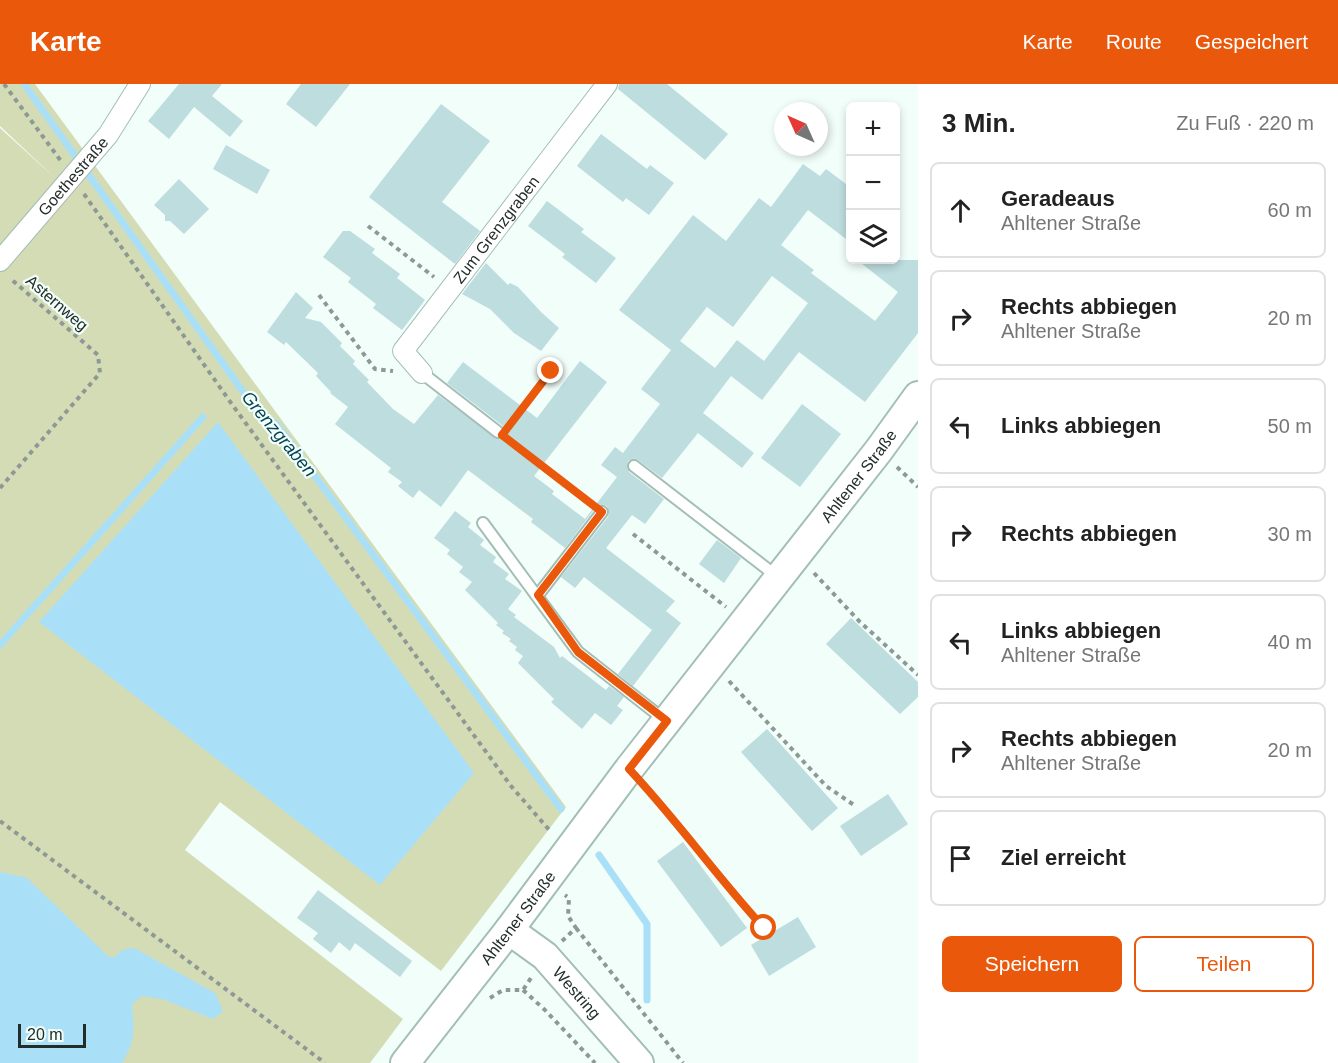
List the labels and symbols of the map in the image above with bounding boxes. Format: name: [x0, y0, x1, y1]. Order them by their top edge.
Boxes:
north arrow: [774, 102, 828, 156]
street label: Goethestraße: [35, 133, 111, 219]
street label: Zum Grenzgraben: [450, 173, 542, 286]
street label: Asternweg: [23, 272, 91, 334]
route end: [537, 357, 563, 383]
water label: Grenzgraben: [238, 387, 320, 481]
street label: Ahltener Straße: [817, 426, 899, 525]
street label: Ahltener Straße: [477, 868, 558, 967]
route start: [750, 914, 776, 940]
street label: Westring: [550, 963, 604, 1022]
scale bar: [18, 1021, 86, 1048]

